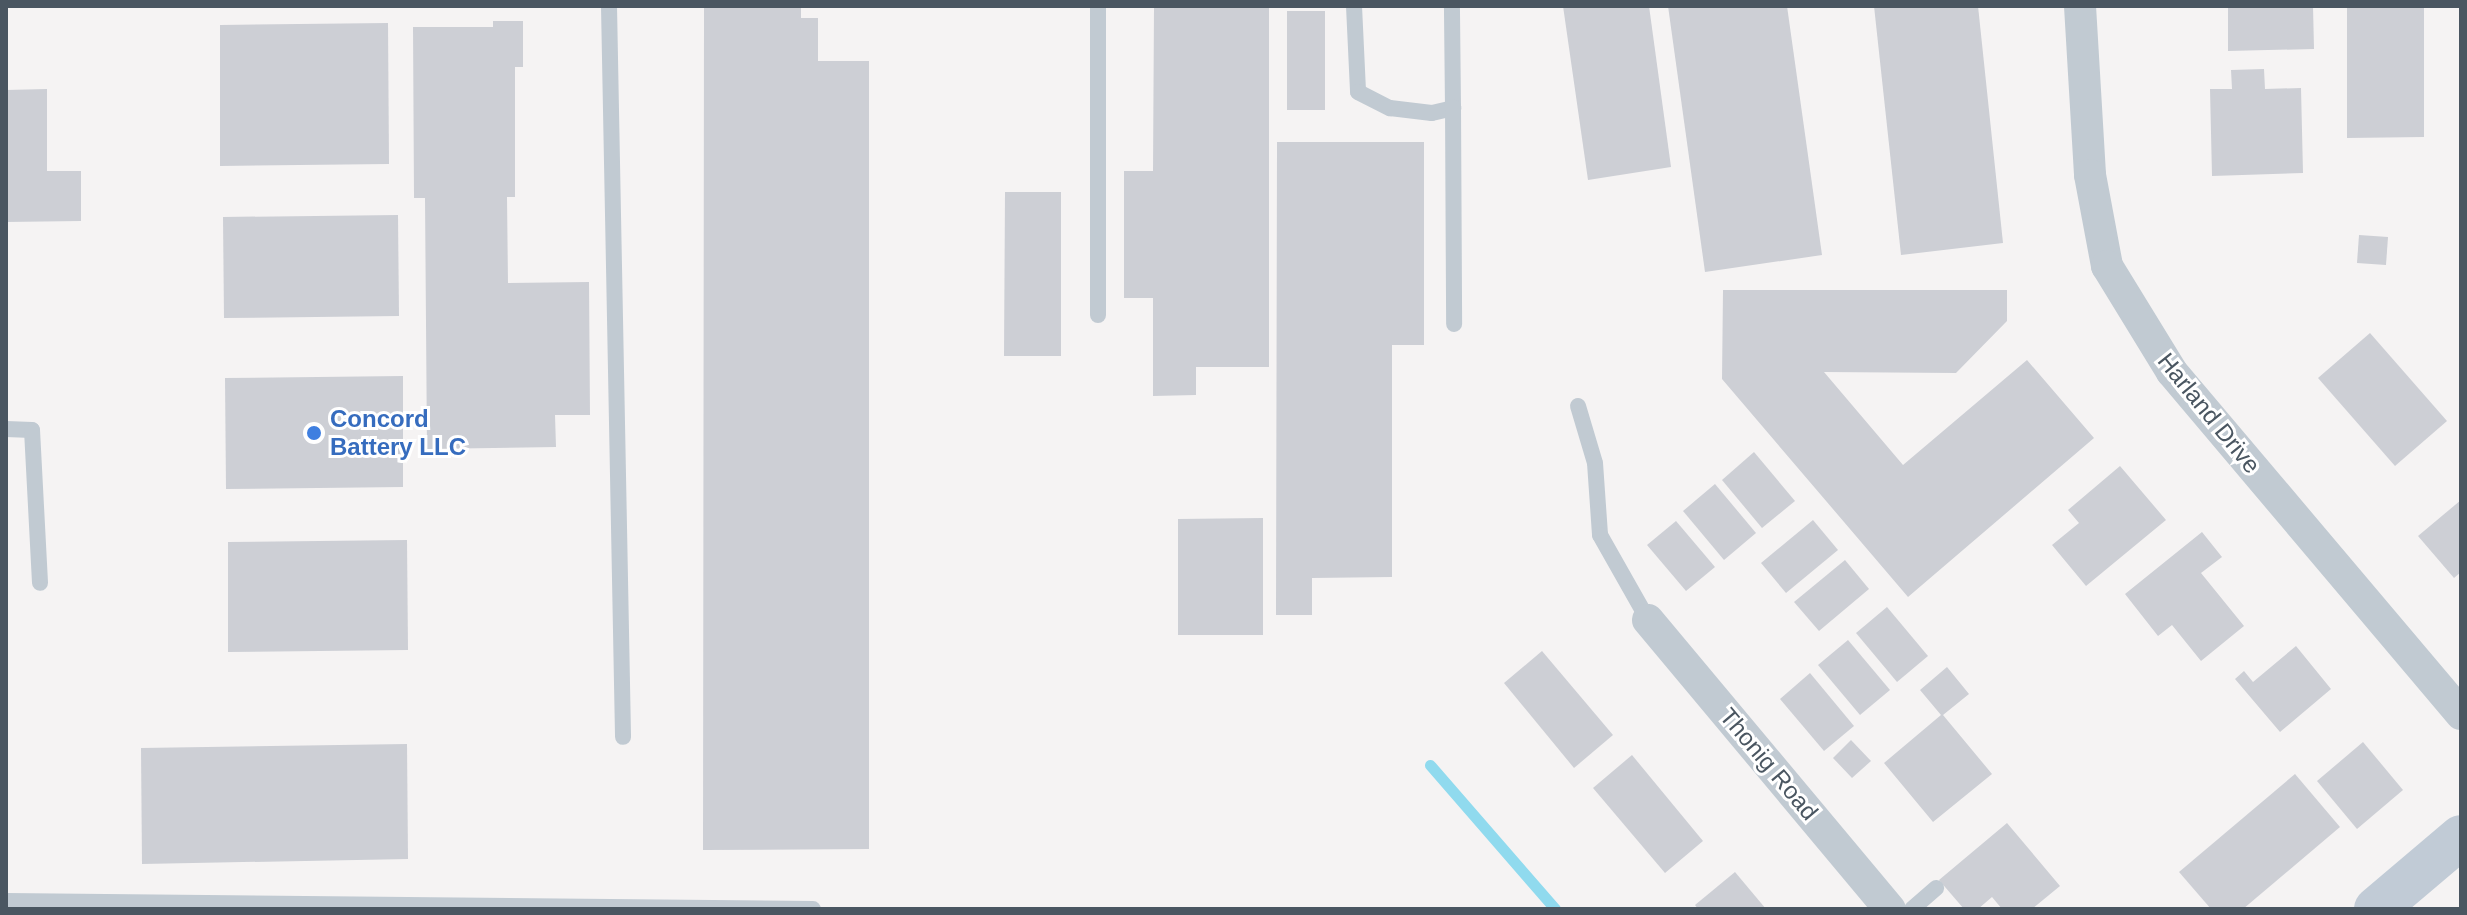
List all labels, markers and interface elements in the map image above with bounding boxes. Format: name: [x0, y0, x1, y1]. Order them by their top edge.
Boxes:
street label: Harland Drive: [2152, 347, 2266, 479]
place label: Concord Battery LLC: [330, 405, 466, 461]
marker: Concord Battery LLC: [305, 424, 323, 442]
street label: Thonig Road: [1714, 702, 1824, 826]

